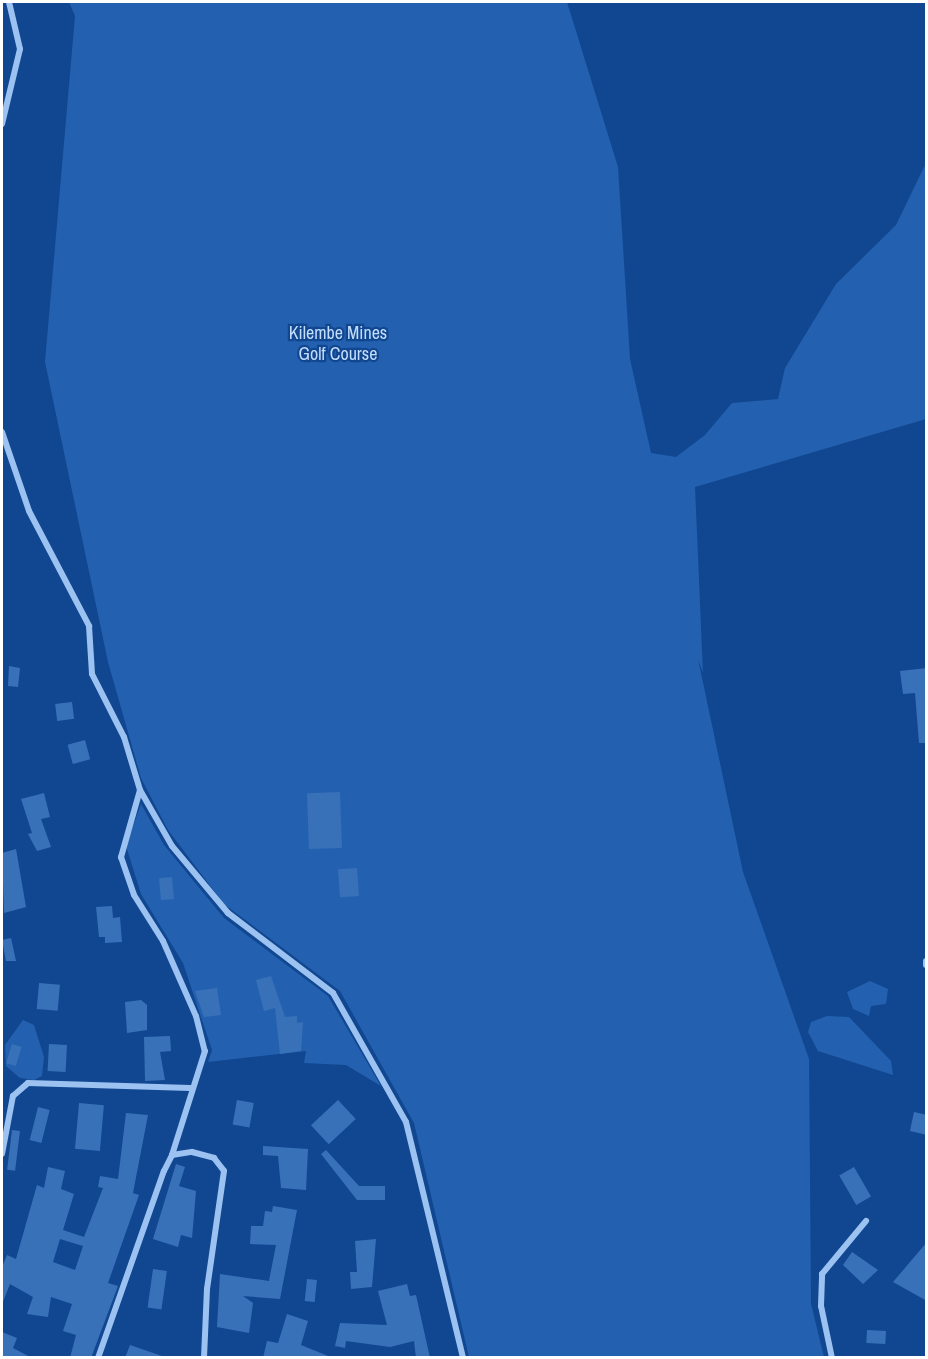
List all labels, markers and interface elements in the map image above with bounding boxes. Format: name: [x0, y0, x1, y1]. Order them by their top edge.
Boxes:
park label: Kilembe Mines Golf Course: [289, 323, 387, 366]

